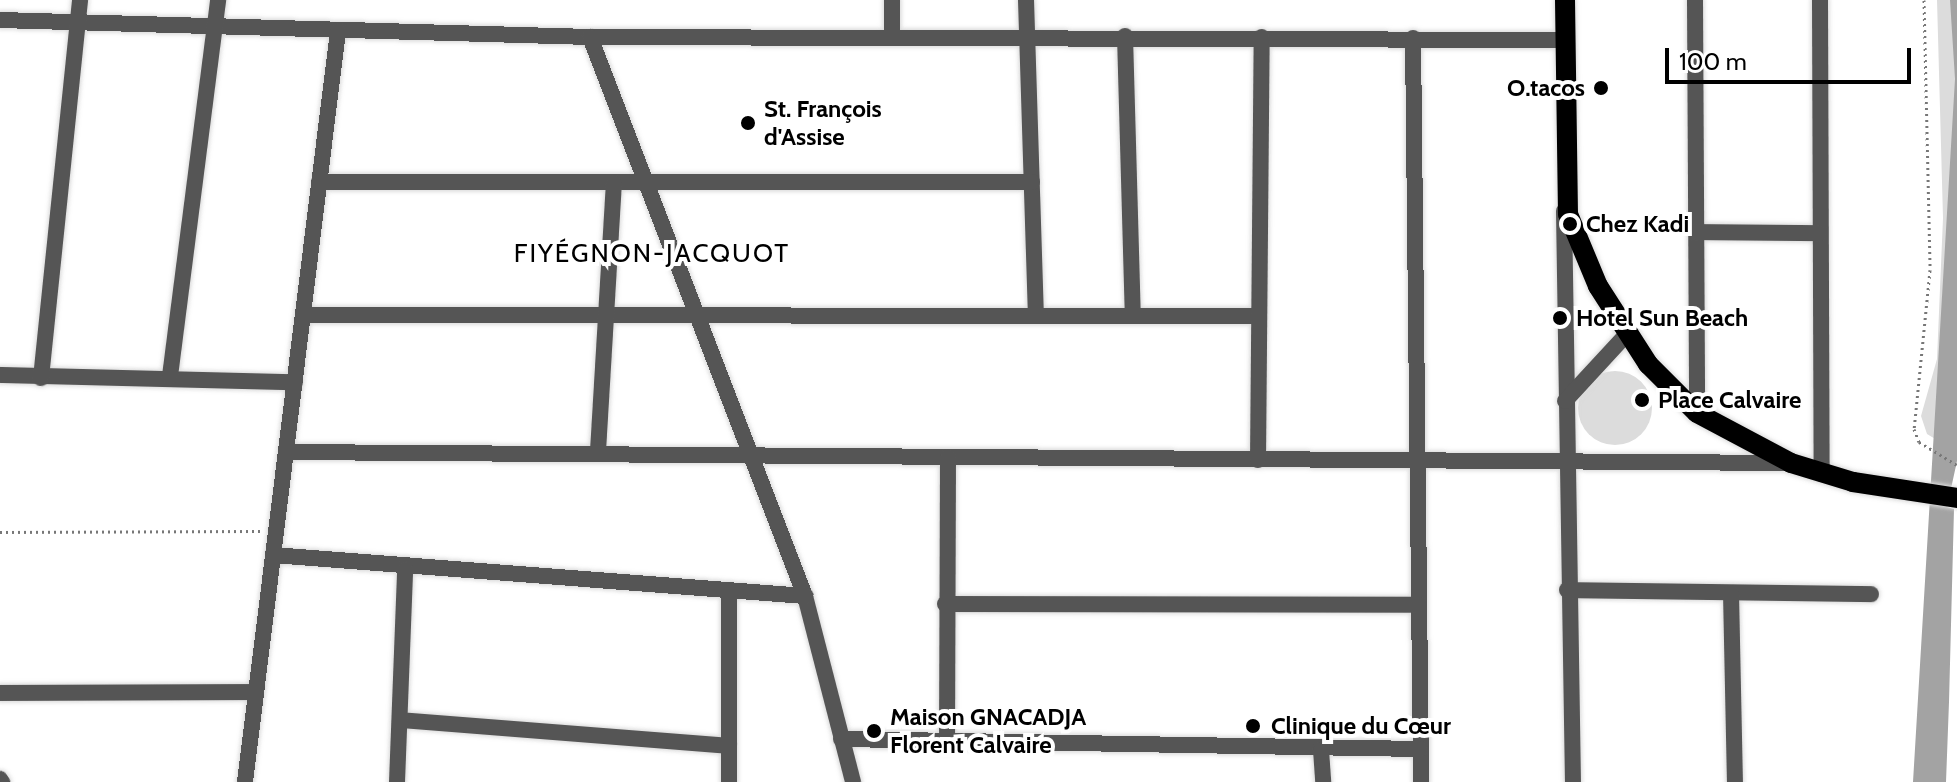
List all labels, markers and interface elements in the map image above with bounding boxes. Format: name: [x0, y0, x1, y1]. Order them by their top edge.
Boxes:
scale bar: [1669, 32, 1915, 82]
text: 100 m: [1679, 47, 1747, 76]
place label: O.tacos: [1507, 74, 1585, 102]
marker: O.tacos: [1592, 79, 1610, 97]
place label: St. François d'Assise: [764, 95, 882, 151]
marker: St. François d'Assise: [739, 114, 757, 132]
place label: Chez Kadi: [1586, 210, 1689, 238]
marker: Chez Kadi: [1561, 215, 1579, 233]
district label: FIYÉGNON-JACQUOT: [514, 238, 790, 270]
place label: Hotel Sun Beach: [1576, 304, 1748, 332]
marker: Hotel Sun Beach: [1551, 309, 1569, 327]
place label: Place Calvaire: [1658, 386, 1801, 414]
marker: Place Calvaire: [1633, 391, 1651, 409]
place label: Maison GNACADJA Florent Calvaire: [890, 703, 1086, 759]
place label: Clinique du Cœur: [1271, 712, 1451, 740]
marker: Clinique du Cœur: [1242, 715, 1264, 737]
marker: Maison GNACADJA Florent Calvaire: [865, 722, 883, 740]

